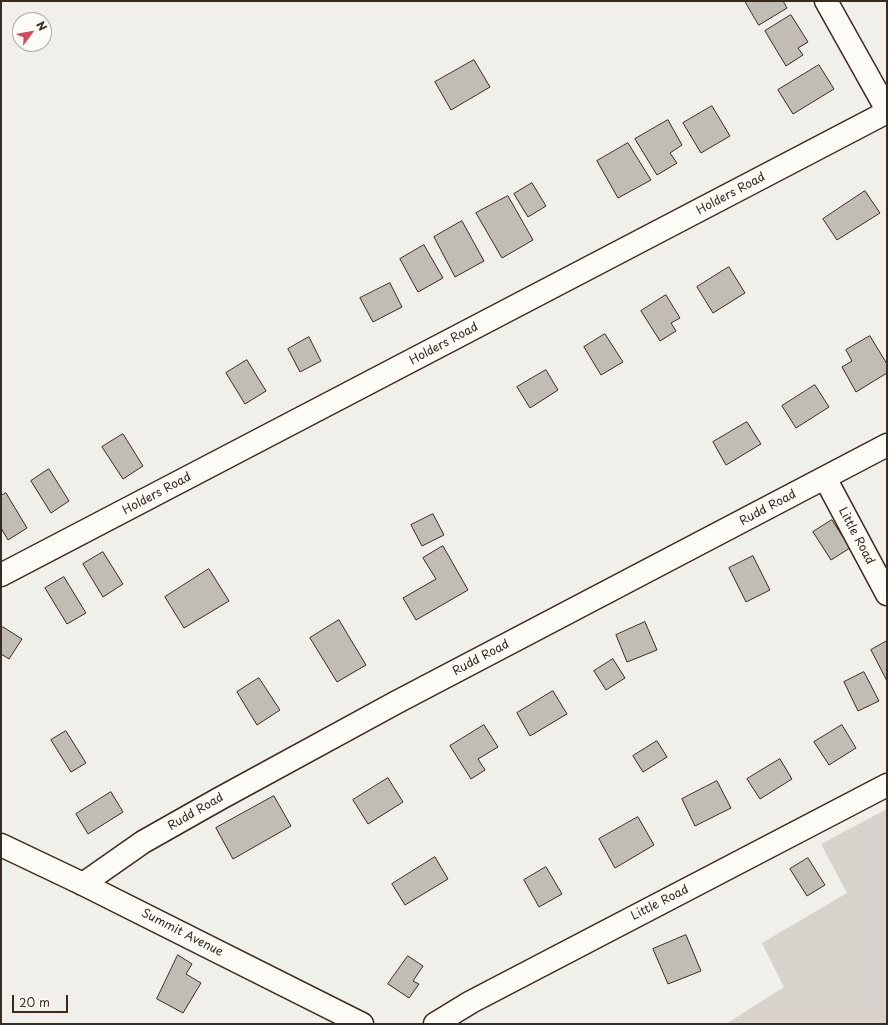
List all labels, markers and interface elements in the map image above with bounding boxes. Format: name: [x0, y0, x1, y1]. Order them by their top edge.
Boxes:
north arrow: [12, 12, 52, 52]
text: N: [32, 18, 51, 34]
street label: Holders Road: [694, 170, 768, 218]
street label: Holders Road: [407, 320, 481, 368]
street label: Holders Road: [120, 470, 194, 518]
street label: Rudd Road: [737, 487, 799, 529]
street label: Little Road: [835, 505, 877, 567]
street label: Rudd Road: [450, 637, 512, 679]
street label: Rudd Road: [166, 790, 226, 834]
street label: Little Road: [629, 882, 691, 924]
street label: Summit Avenue: [139, 906, 225, 960]
scale bar: [14, 987, 70, 1013]
text: 20 m: [19, 993, 50, 1011]

